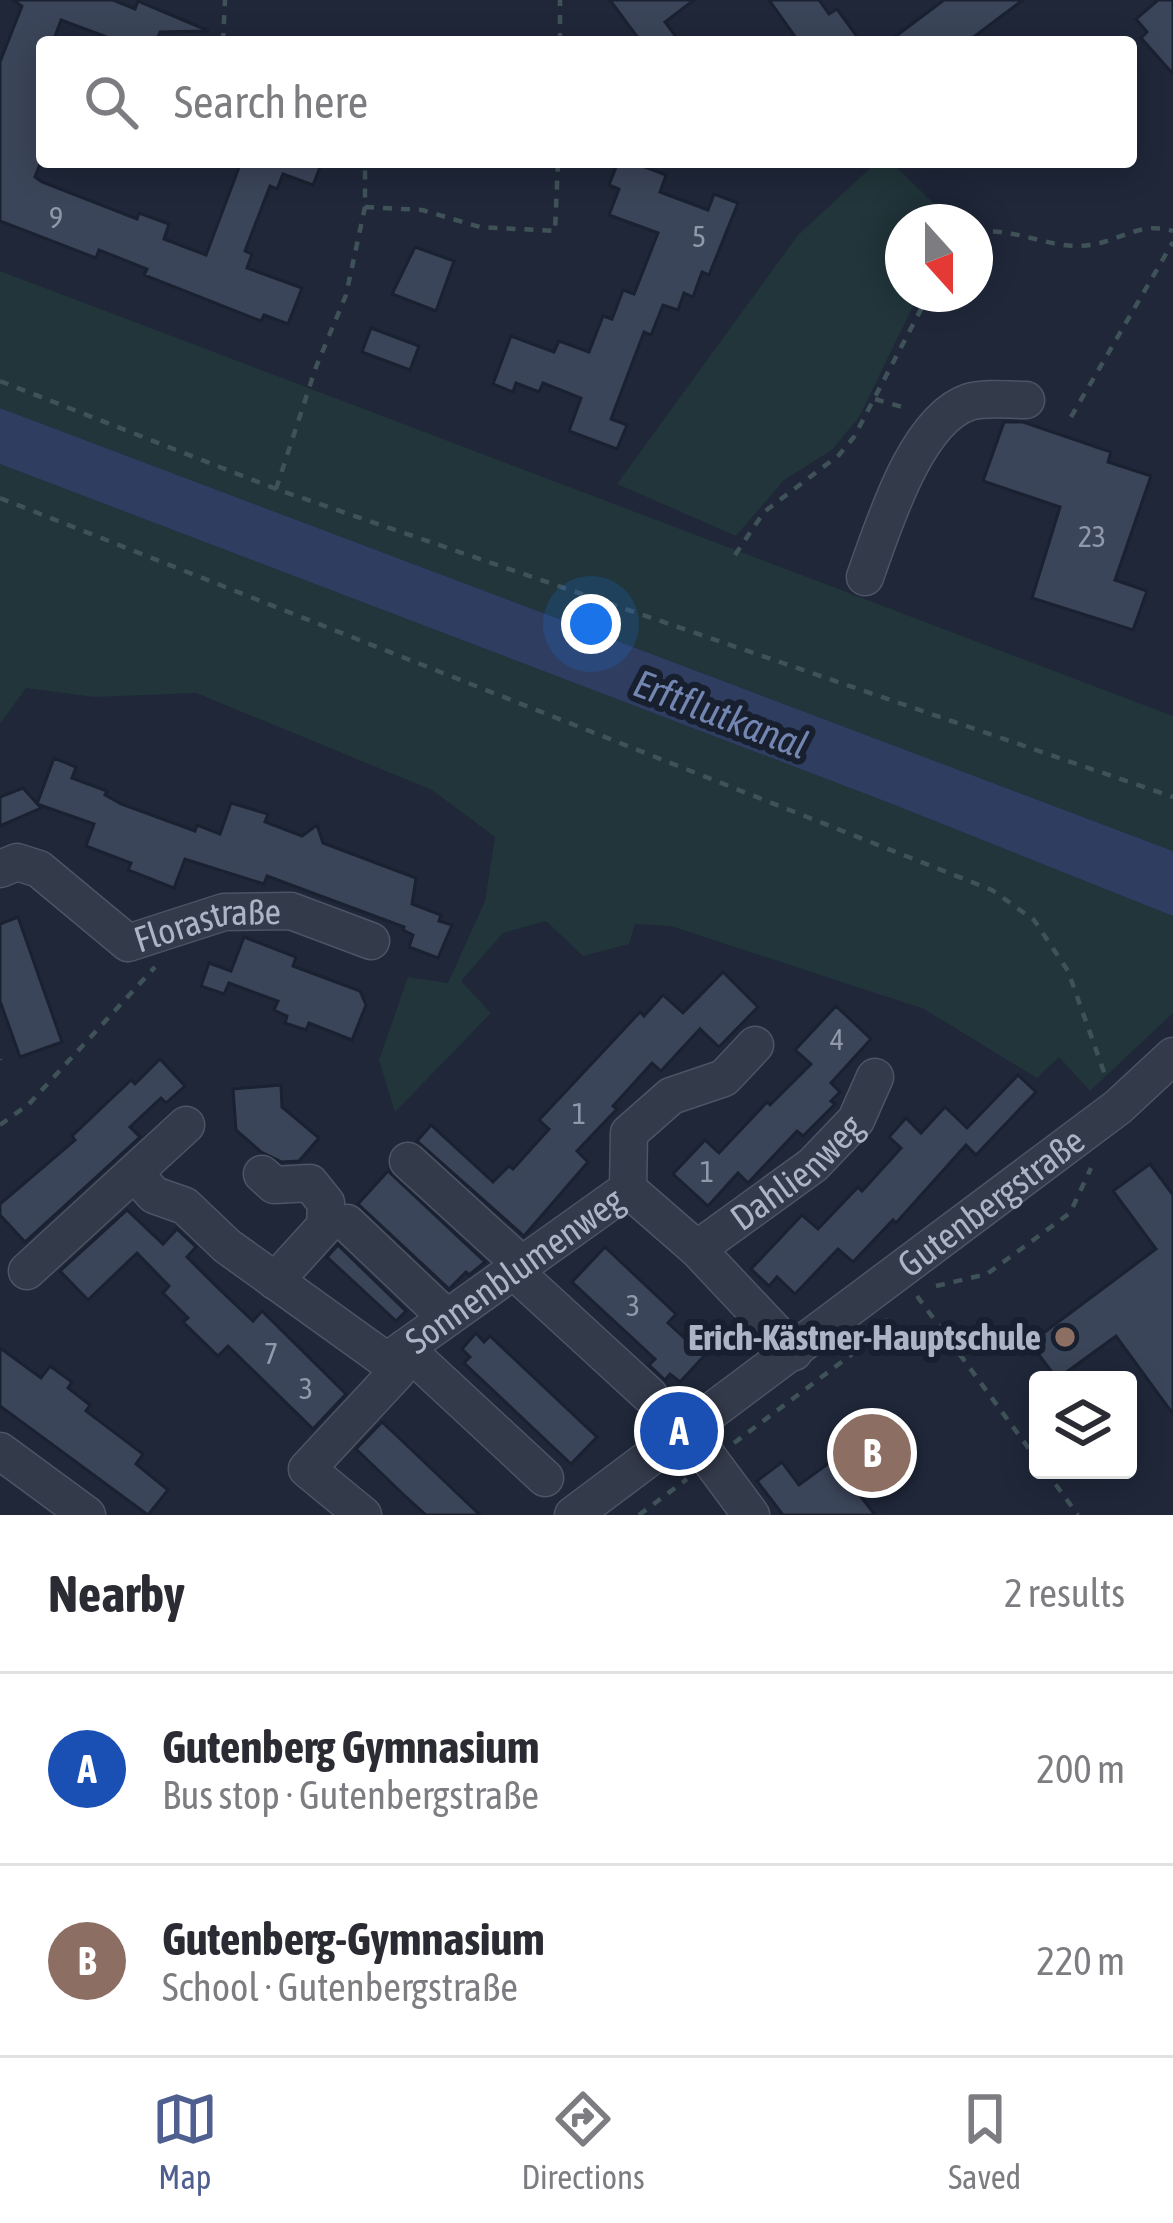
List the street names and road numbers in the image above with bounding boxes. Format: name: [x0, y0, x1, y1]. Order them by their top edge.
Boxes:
street label: Florastraße: [129, 890, 281, 961]
street label: Dahlienweg: [722, 1105, 872, 1239]
street label: Gutenbergstraße: [890, 1119, 1092, 1285]
street label: Sonnenblumenweg: [397, 1178, 632, 1362]

